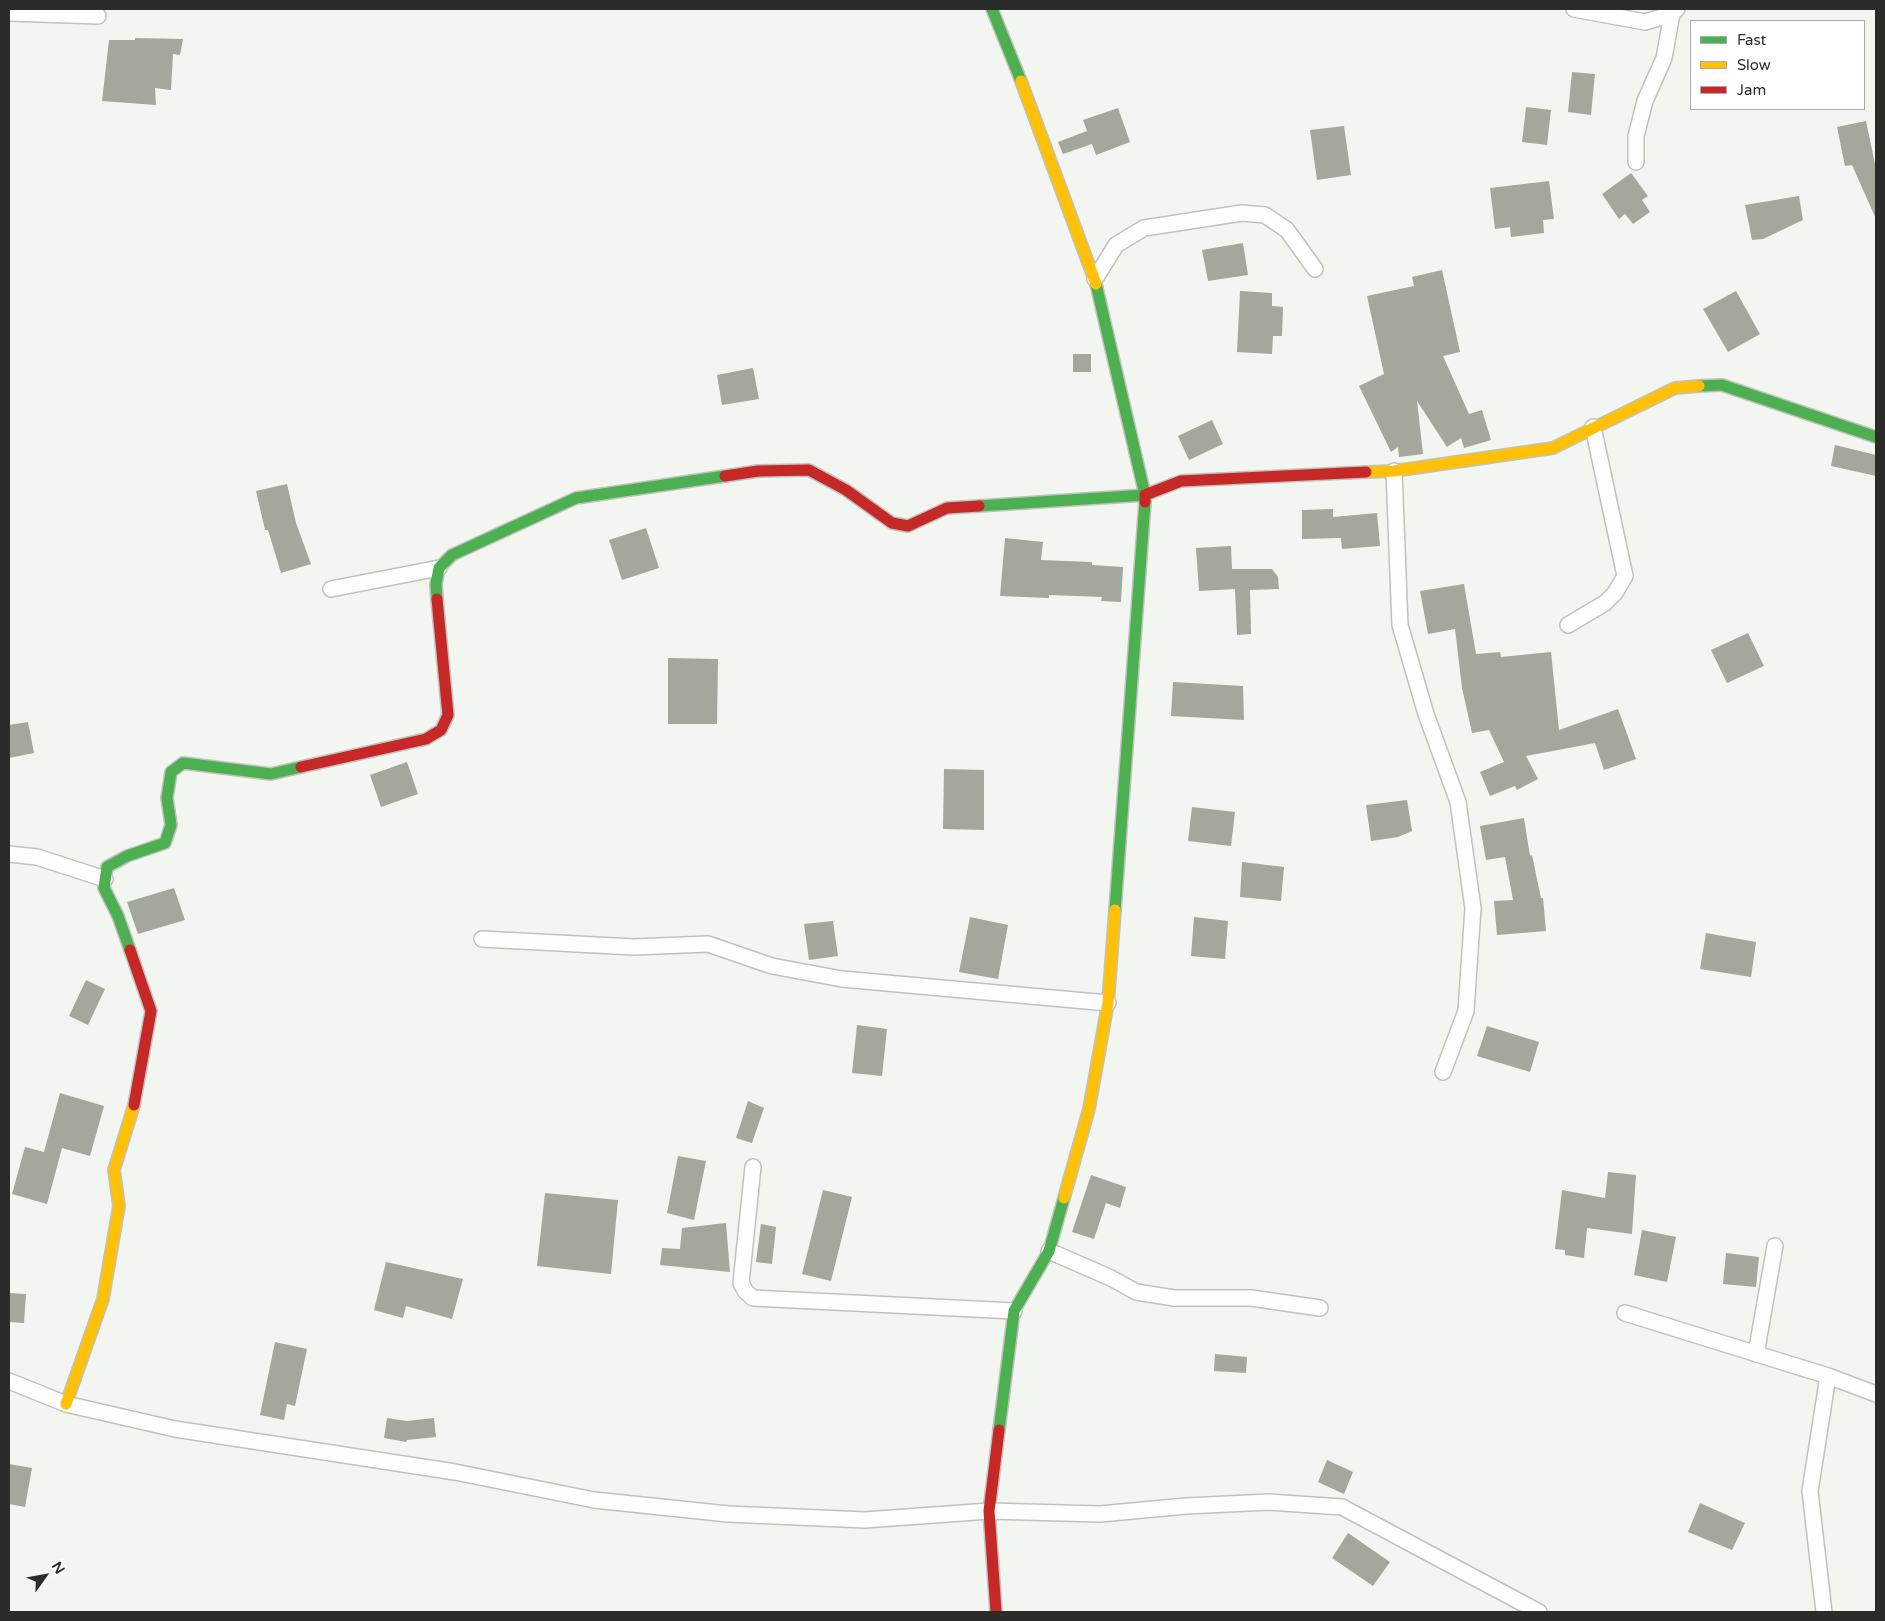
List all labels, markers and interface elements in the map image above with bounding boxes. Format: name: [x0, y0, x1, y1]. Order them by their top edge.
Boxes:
legend: [1690, 20, 1865, 110]
text: Fast: [1737, 31, 1766, 49]
text: Slow: [1737, 56, 1771, 74]
text: Jam: [1737, 81, 1766, 99]
north arrow: [20, 1551, 70, 1601]
text: N: [48, 1559, 68, 1577]

